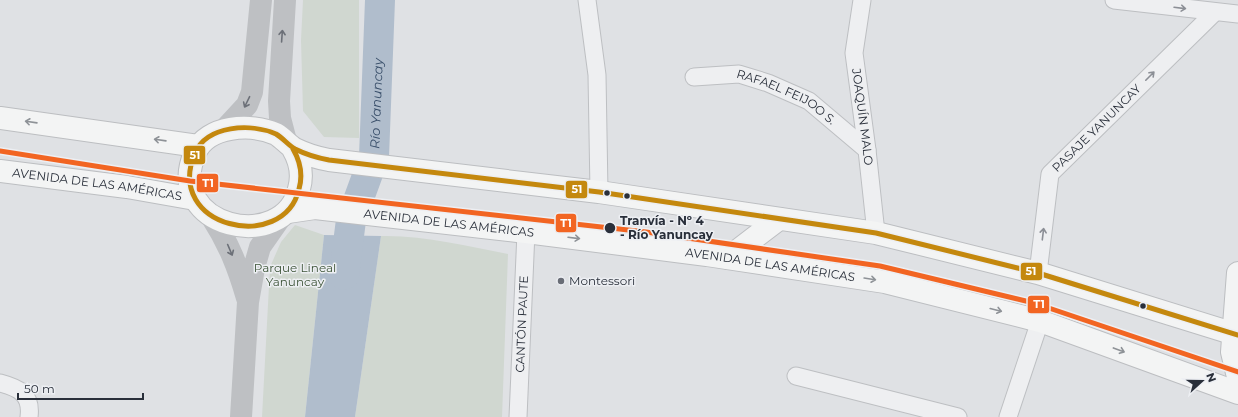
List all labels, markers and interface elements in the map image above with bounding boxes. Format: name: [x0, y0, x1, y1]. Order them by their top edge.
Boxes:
one-way arrow: [1173, 5, 1186, 12]
one-way arrow: [279, 30, 286, 43]
water label: Río Yanuncay: [366, 57, 386, 149]
street label: RAFAEL FEIJOO S.: [735, 66, 839, 128]
street label: JOAQUÍN MALO: [849, 66, 877, 166]
one-way arrow: [1145, 71, 1155, 81]
street label: PASAJE YANUNCAY: [1049, 81, 1144, 175]
one-way arrow: [243, 96, 250, 108]
one-way arrow: [25, 118, 38, 126]
one-way arrow: [154, 136, 167, 144]
line badge: 51: [183, 145, 206, 165]
text: 51: [190, 148, 200, 162]
street label: AVENIDA DE LAS AMÉRICAS: [11, 165, 183, 204]
line badge: T1: [196, 173, 219, 193]
text: T1: [202, 176, 214, 190]
line badge: 51: [565, 180, 588, 199]
text: 51: [572, 182, 582, 196]
unlabelled marker: [602, 188, 612, 198]
unlabelled marker: [622, 191, 632, 201]
street label: AVENIDA DE LAS AMÉRICAS: [363, 206, 535, 240]
line badge: T1: [555, 213, 577, 233]
place label: Tranvía - Nº 4 - Río Yanuncay: [620, 213, 714, 242]
text: T1: [560, 216, 572, 230]
marker: Tranvía - Nº 4 - Río Yanuncay: [603, 221, 617, 235]
one-way arrow: [1039, 228, 1047, 241]
one-way arrow: [568, 234, 581, 242]
one-way arrow: [227, 243, 235, 255]
street label: AVENIDA DE LAS AMÉRICAS: [684, 244, 856, 284]
park label: Parque Lineal Yanuncay: [254, 260, 336, 289]
line badge: 51: [1020, 262, 1043, 281]
text: 51: [1026, 264, 1036, 278]
place label: Montessori: [569, 273, 635, 288]
street label: CANTÓN PAUTE: [512, 275, 531, 373]
one-way arrow: [863, 275, 876, 283]
marker: Montessori: [556, 276, 566, 286]
line badge: T1: [1027, 295, 1050, 314]
text: T1: [1033, 297, 1045, 311]
unlabelled marker: [1138, 301, 1148, 311]
one-way arrow: [989, 307, 1002, 315]
one-way arrow: [1113, 347, 1125, 355]
north arrow: [1182, 361, 1222, 401]
text: N: [1203, 371, 1219, 384]
scale bar: [18, 375, 143, 401]
text: 50 m: [24, 381, 55, 396]

